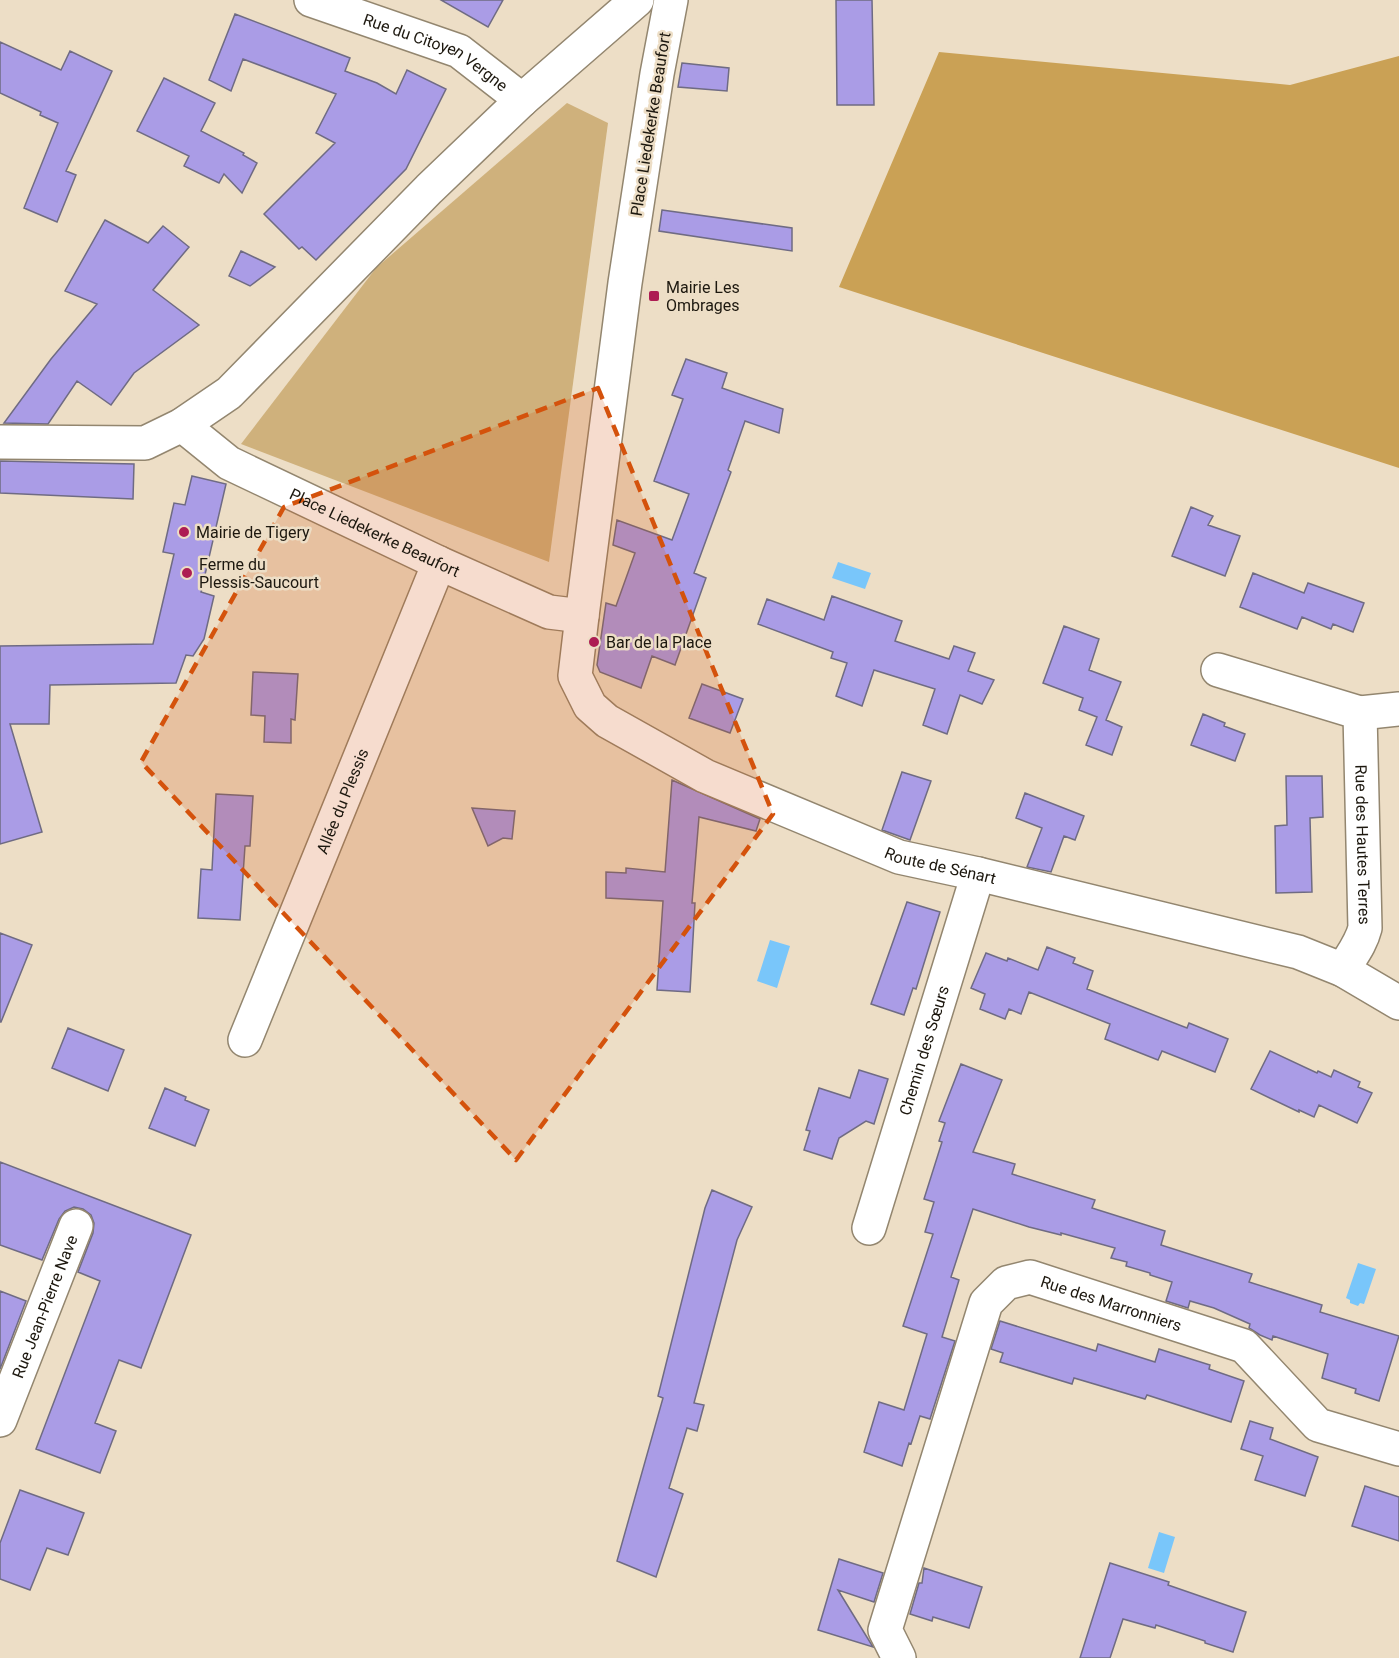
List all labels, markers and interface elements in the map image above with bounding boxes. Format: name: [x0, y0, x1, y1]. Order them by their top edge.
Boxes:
street label: Rue du Citoyen Vergne: [361, 10, 511, 95]
street label: Place Liedekerke Beaufort: [627, 31, 674, 217]
place label: Mairie Les Ombrages: [666, 278, 740, 315]
marker: Mairie Les Ombrages: [647, 289, 661, 303]
street label: Place Liedekerke Beaufort: [287, 484, 463, 581]
place label: Mairie de Tigery: [196, 523, 310, 542]
marker: Mairie de Tigery: [177, 525, 191, 539]
place label: Ferme du Plessis-Saucourt: [199, 555, 319, 592]
marker: Ferme du Plessis-Saucourt: [180, 566, 194, 580]
place label: Bar de la Place: [606, 633, 712, 652]
marker: Bar de la Place: [587, 635, 601, 649]
street label: Allée du Plessis: [313, 746, 373, 857]
street label: Rue des Hautes Terres: [1351, 764, 1374, 925]
street label: Route de Sénart: [882, 843, 998, 888]
street label: Chemin des Sœurs: [895, 983, 953, 1118]
street label: Rue Jean-Pierre Nave: [8, 1232, 82, 1381]
street label: Rue des Marronniers: [1038, 1272, 1184, 1335]

